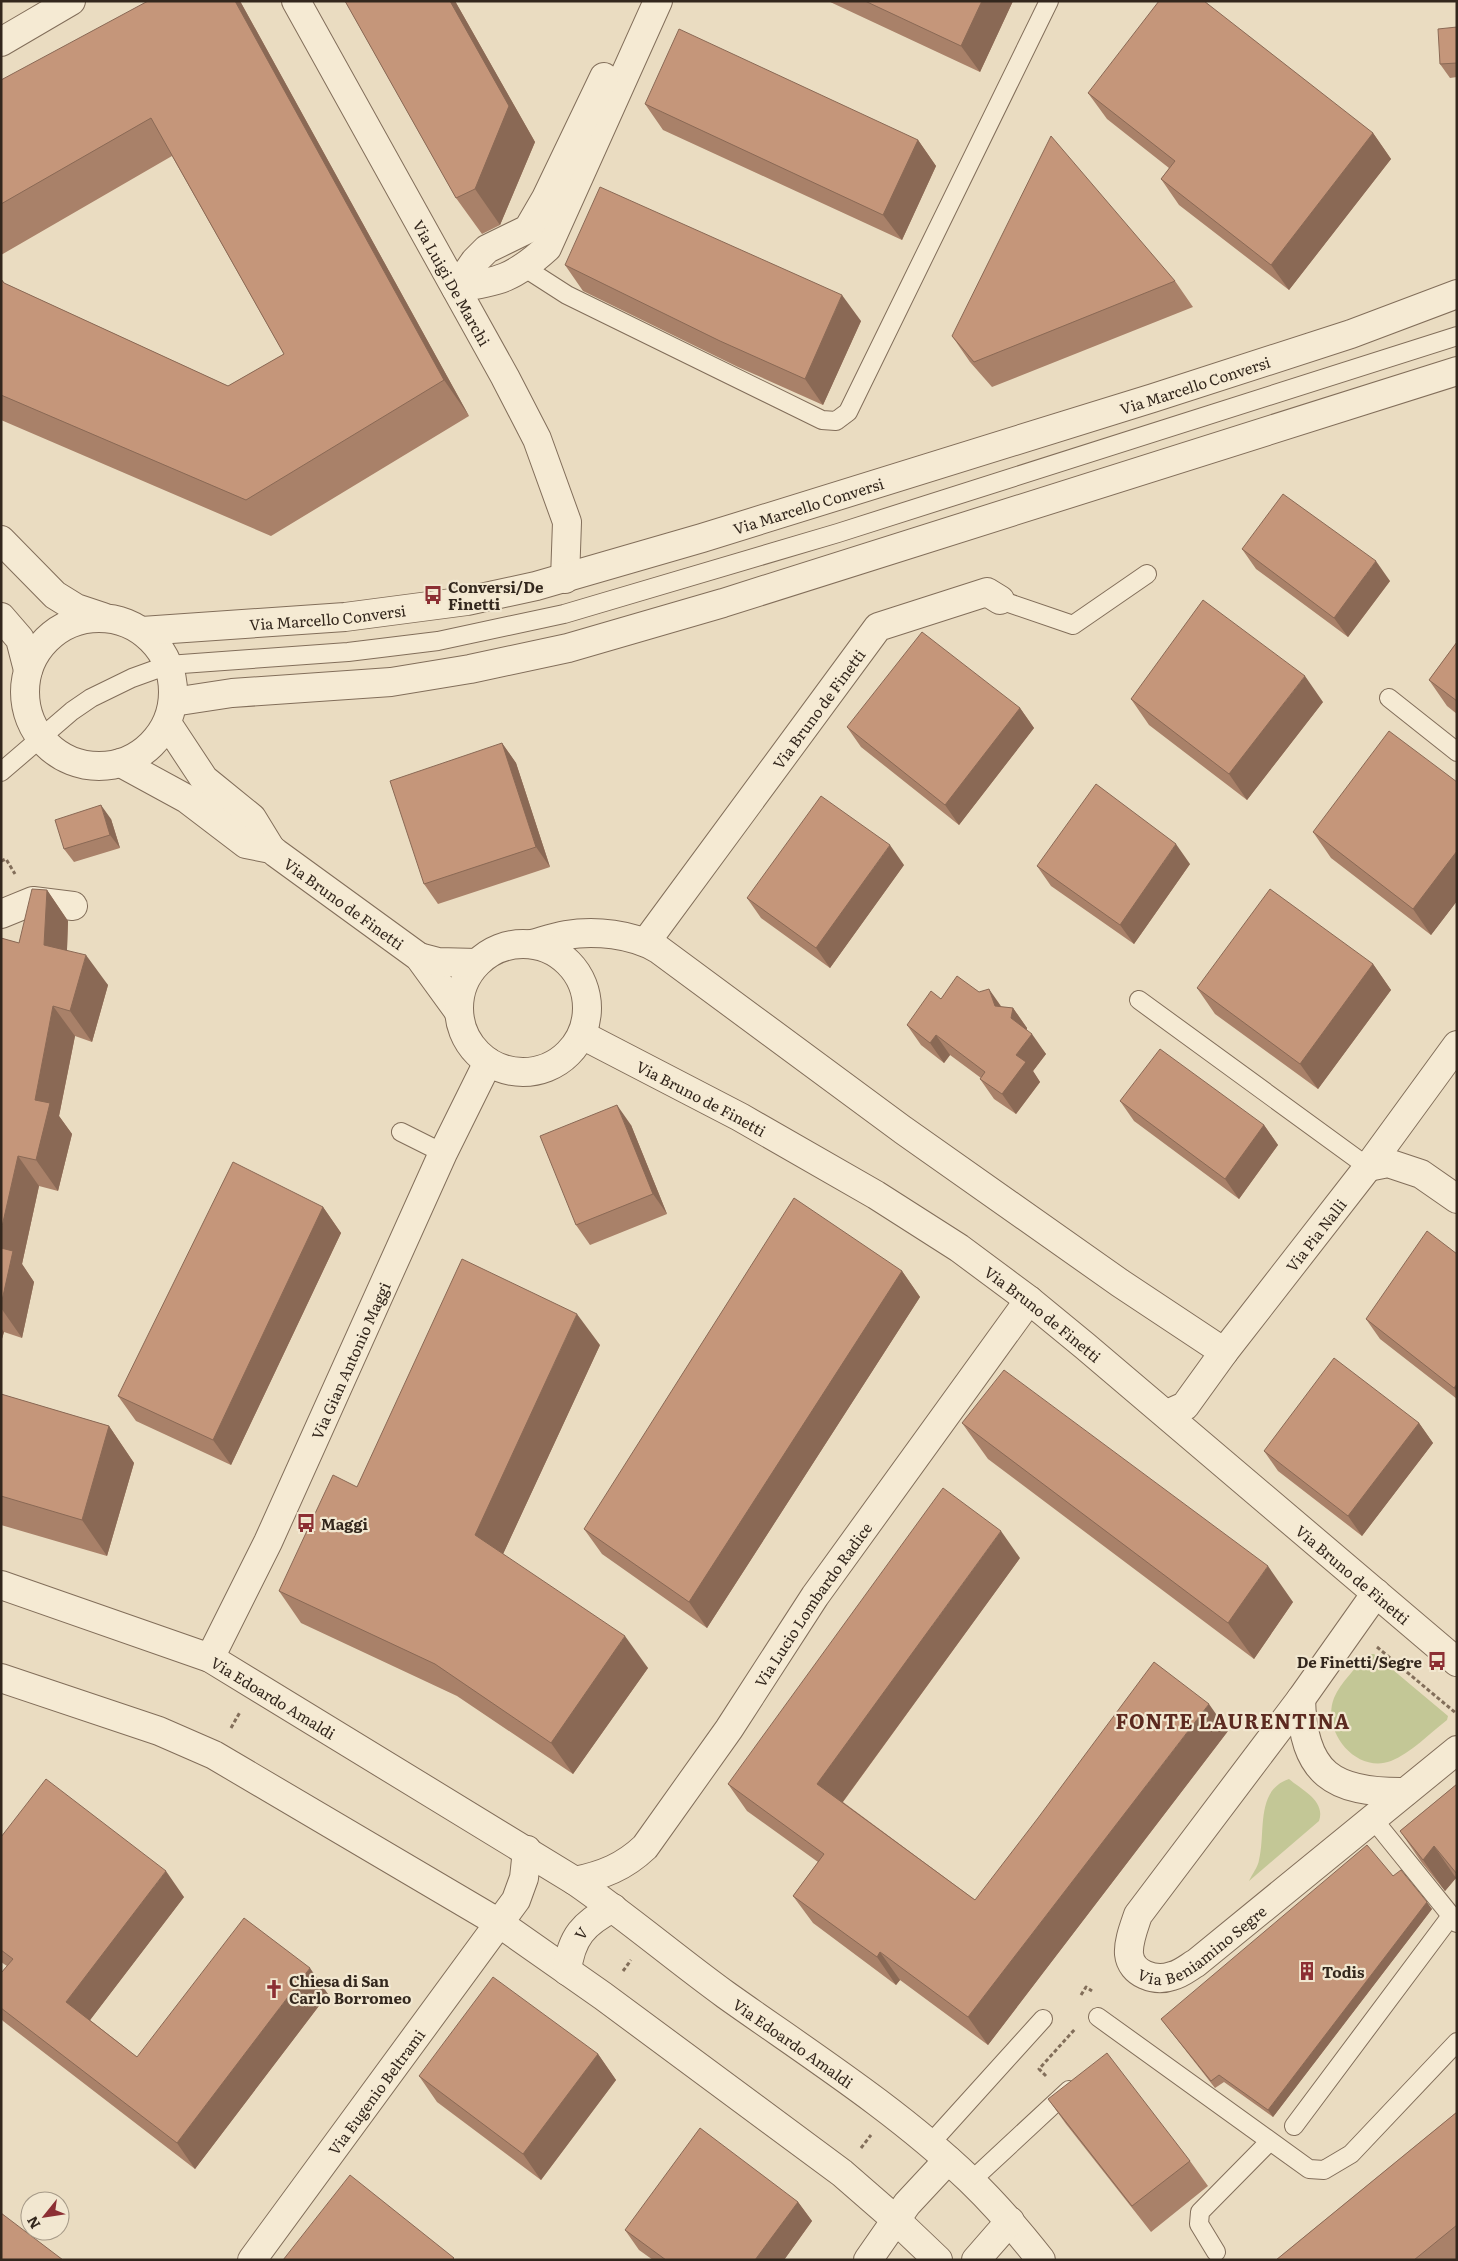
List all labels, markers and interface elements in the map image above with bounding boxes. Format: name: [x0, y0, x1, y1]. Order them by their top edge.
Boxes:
street label: Via Luigi De Marchi: [408, 215, 497, 350]
street label: Via Marcello Conversi: [1117, 349, 1273, 419]
street label: Via Marcello Conversi: [730, 471, 886, 539]
place label: Conversi/De Finetti: [448, 575, 544, 615]
bus stop icon: Conversi/De Finetti: [422, 584, 444, 606]
street label: Via Marcello Conversi: [249, 598, 407, 635]
street label: Via Bruno de Finetti: [766, 644, 870, 773]
street label: Via Bruno de Finetti: [280, 851, 409, 954]
street label: Via Bruno de Finetti: [633, 1054, 771, 1141]
street label: Via Pia Nalli: [1280, 1193, 1351, 1276]
street label: Via Bruno de Finetti: [980, 1260, 1107, 1367]
street label: Via Gian Antonio Maggi: [304, 1278, 395, 1443]
bus stop icon: Maggi: [295, 1512, 317, 1534]
place label: Maggi: [321, 1512, 368, 1535]
street label: Via Lucio Lombardo Radice: [748, 1517, 877, 1691]
street label: Via Bruno de Finetti: [1291, 1519, 1416, 1629]
street label: Via Edoardo Amaldi: [207, 1650, 341, 1744]
place label: De Finetti/Segre: [1297, 1650, 1422, 1673]
bus stop icon: De Finetti/Segre: [1426, 1650, 1448, 1672]
district label: FONTE LAURENTINA: [1116, 1705, 1350, 1735]
street label: Via Beniamino Segre: [1134, 1899, 1271, 1990]
street label: V: [568, 1921, 593, 1944]
building icon: Todis: [1296, 1960, 1318, 1982]
place label: Todis: [1322, 1960, 1365, 1983]
place label: Chiesa di San Carlo Borromeo: [289, 1969, 411, 2009]
church icon: Chiesa di San Carlo Borromeo: [263, 1978, 285, 2000]
street label: Via Edoardo Amaldi: [729, 1992, 859, 2093]
street label: Via Eugenio Beltrami: [322, 2024, 430, 2159]
north arrow: [20, 2191, 70, 2241]
text: N: [21, 2213, 44, 2233]

